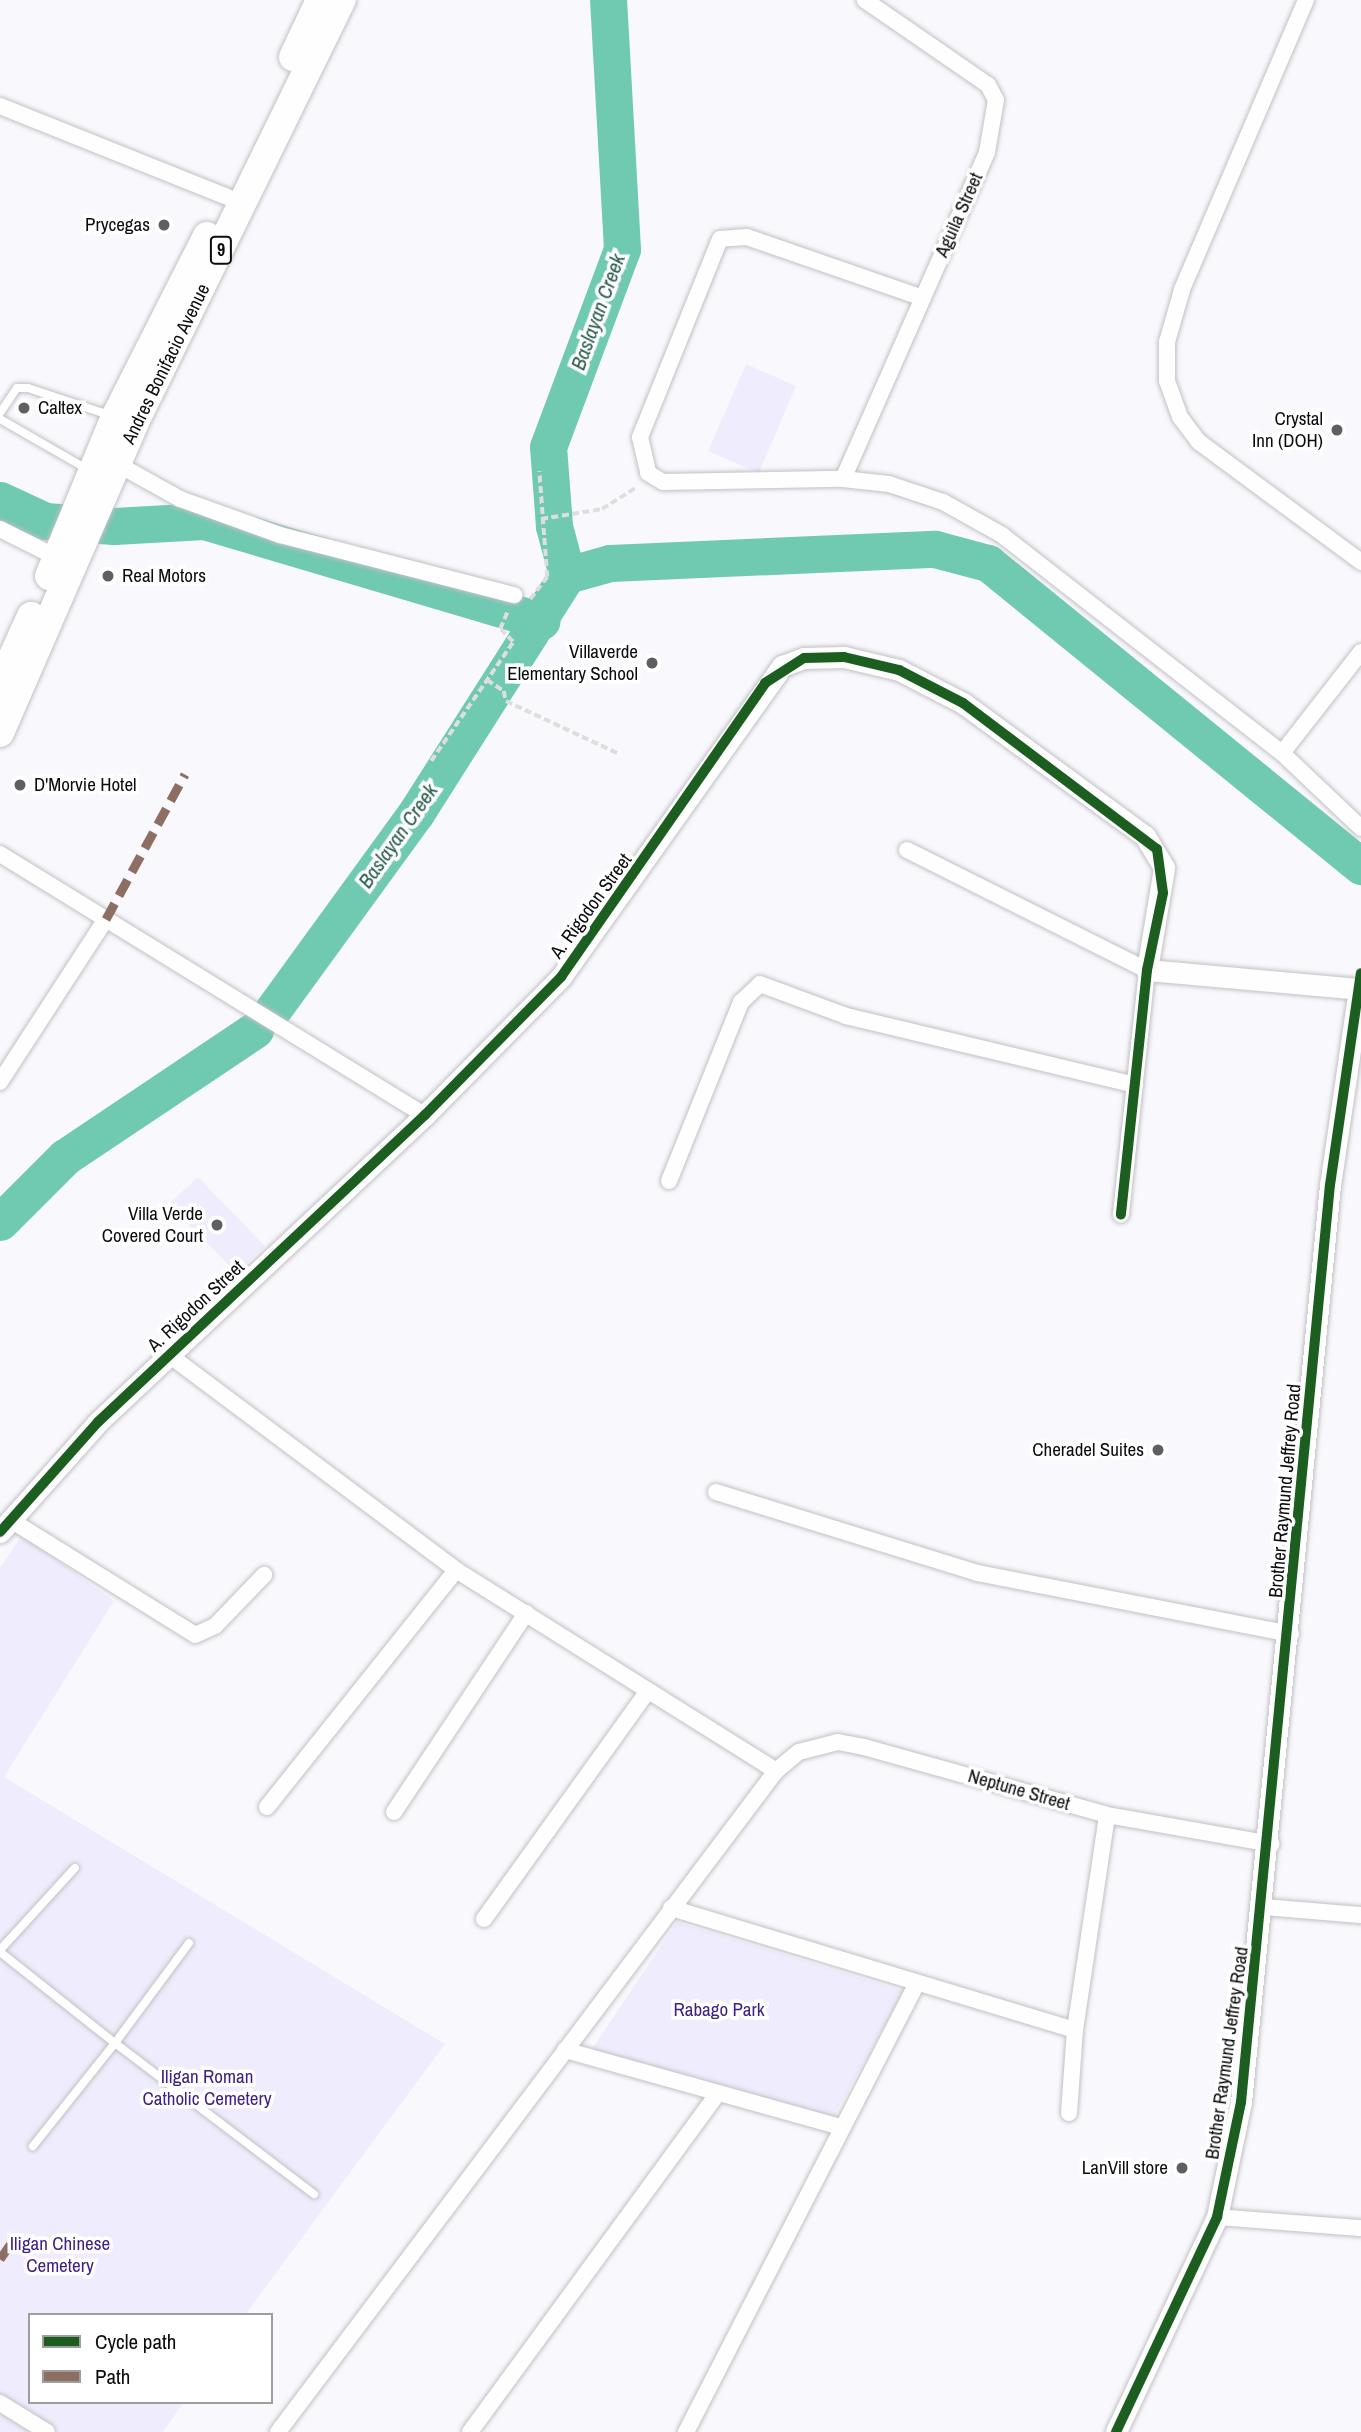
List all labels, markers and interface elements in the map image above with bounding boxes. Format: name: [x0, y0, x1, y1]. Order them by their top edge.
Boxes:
street label: Aguila Street: [930, 169, 988, 261]
place label: Prycegas: [85, 214, 150, 236]
marker: Prycegas: [156, 217, 172, 233]
road number: 9: [209, 236, 233, 264]
water label: Baslayan Creek: [565, 251, 631, 373]
street label: Andres Bonifacio Avenue: [117, 280, 215, 448]
place label: Caltex: [38, 397, 82, 419]
marker: Caltex: [16, 400, 32, 416]
place label: Crystal Inn (DOH): [1252, 408, 1323, 452]
marker: Crystal Inn (DOH): [1329, 422, 1345, 438]
place label: Real Motors: [122, 565, 206, 587]
marker: Real Motors: [100, 568, 116, 584]
place label: Villaverde Elementary School: [507, 641, 638, 685]
marker: Villaverde Elementary School: [644, 655, 660, 671]
place label: D'Morvie Hotel: [34, 774, 137, 796]
marker: D'Morvie Hotel: [12, 777, 28, 793]
water label: Baslayan Creek: [353, 779, 443, 893]
street label: A. Rigodon Street: [545, 849, 637, 963]
place label: Villa Verde Covered Court: [102, 1203, 203, 1247]
marker: Villa Verde Covered Court: [209, 1217, 225, 1233]
street label: A. Rigodon Street: [143, 1255, 249, 1357]
street label: Brother Raymund Jeffrey Road: [1264, 1383, 1306, 1599]
place label: Cheradel Suites: [1032, 1439, 1144, 1461]
marker: Cheradel Suites: [1150, 1442, 1166, 1458]
street label: Neptune Street: [965, 1765, 1073, 1815]
street label: Brother Raymund Jeffrey Road: [1201, 1945, 1253, 2161]
park label: Rabago Park: [674, 1999, 764, 2021]
park label: Iligan Roman Catholic Cemetery: [142, 2066, 272, 2110]
place label: LanVill store: [1082, 2157, 1168, 2179]
marker: LanVill store: [1174, 2160, 1190, 2176]
park label: Iligan Chinese Cemetery: [10, 2233, 110, 2277]
legend: [28, 2313, 273, 2404]
text: Cycle path: [95, 2327, 176, 2356]
text: Path: [95, 2362, 130, 2391]

